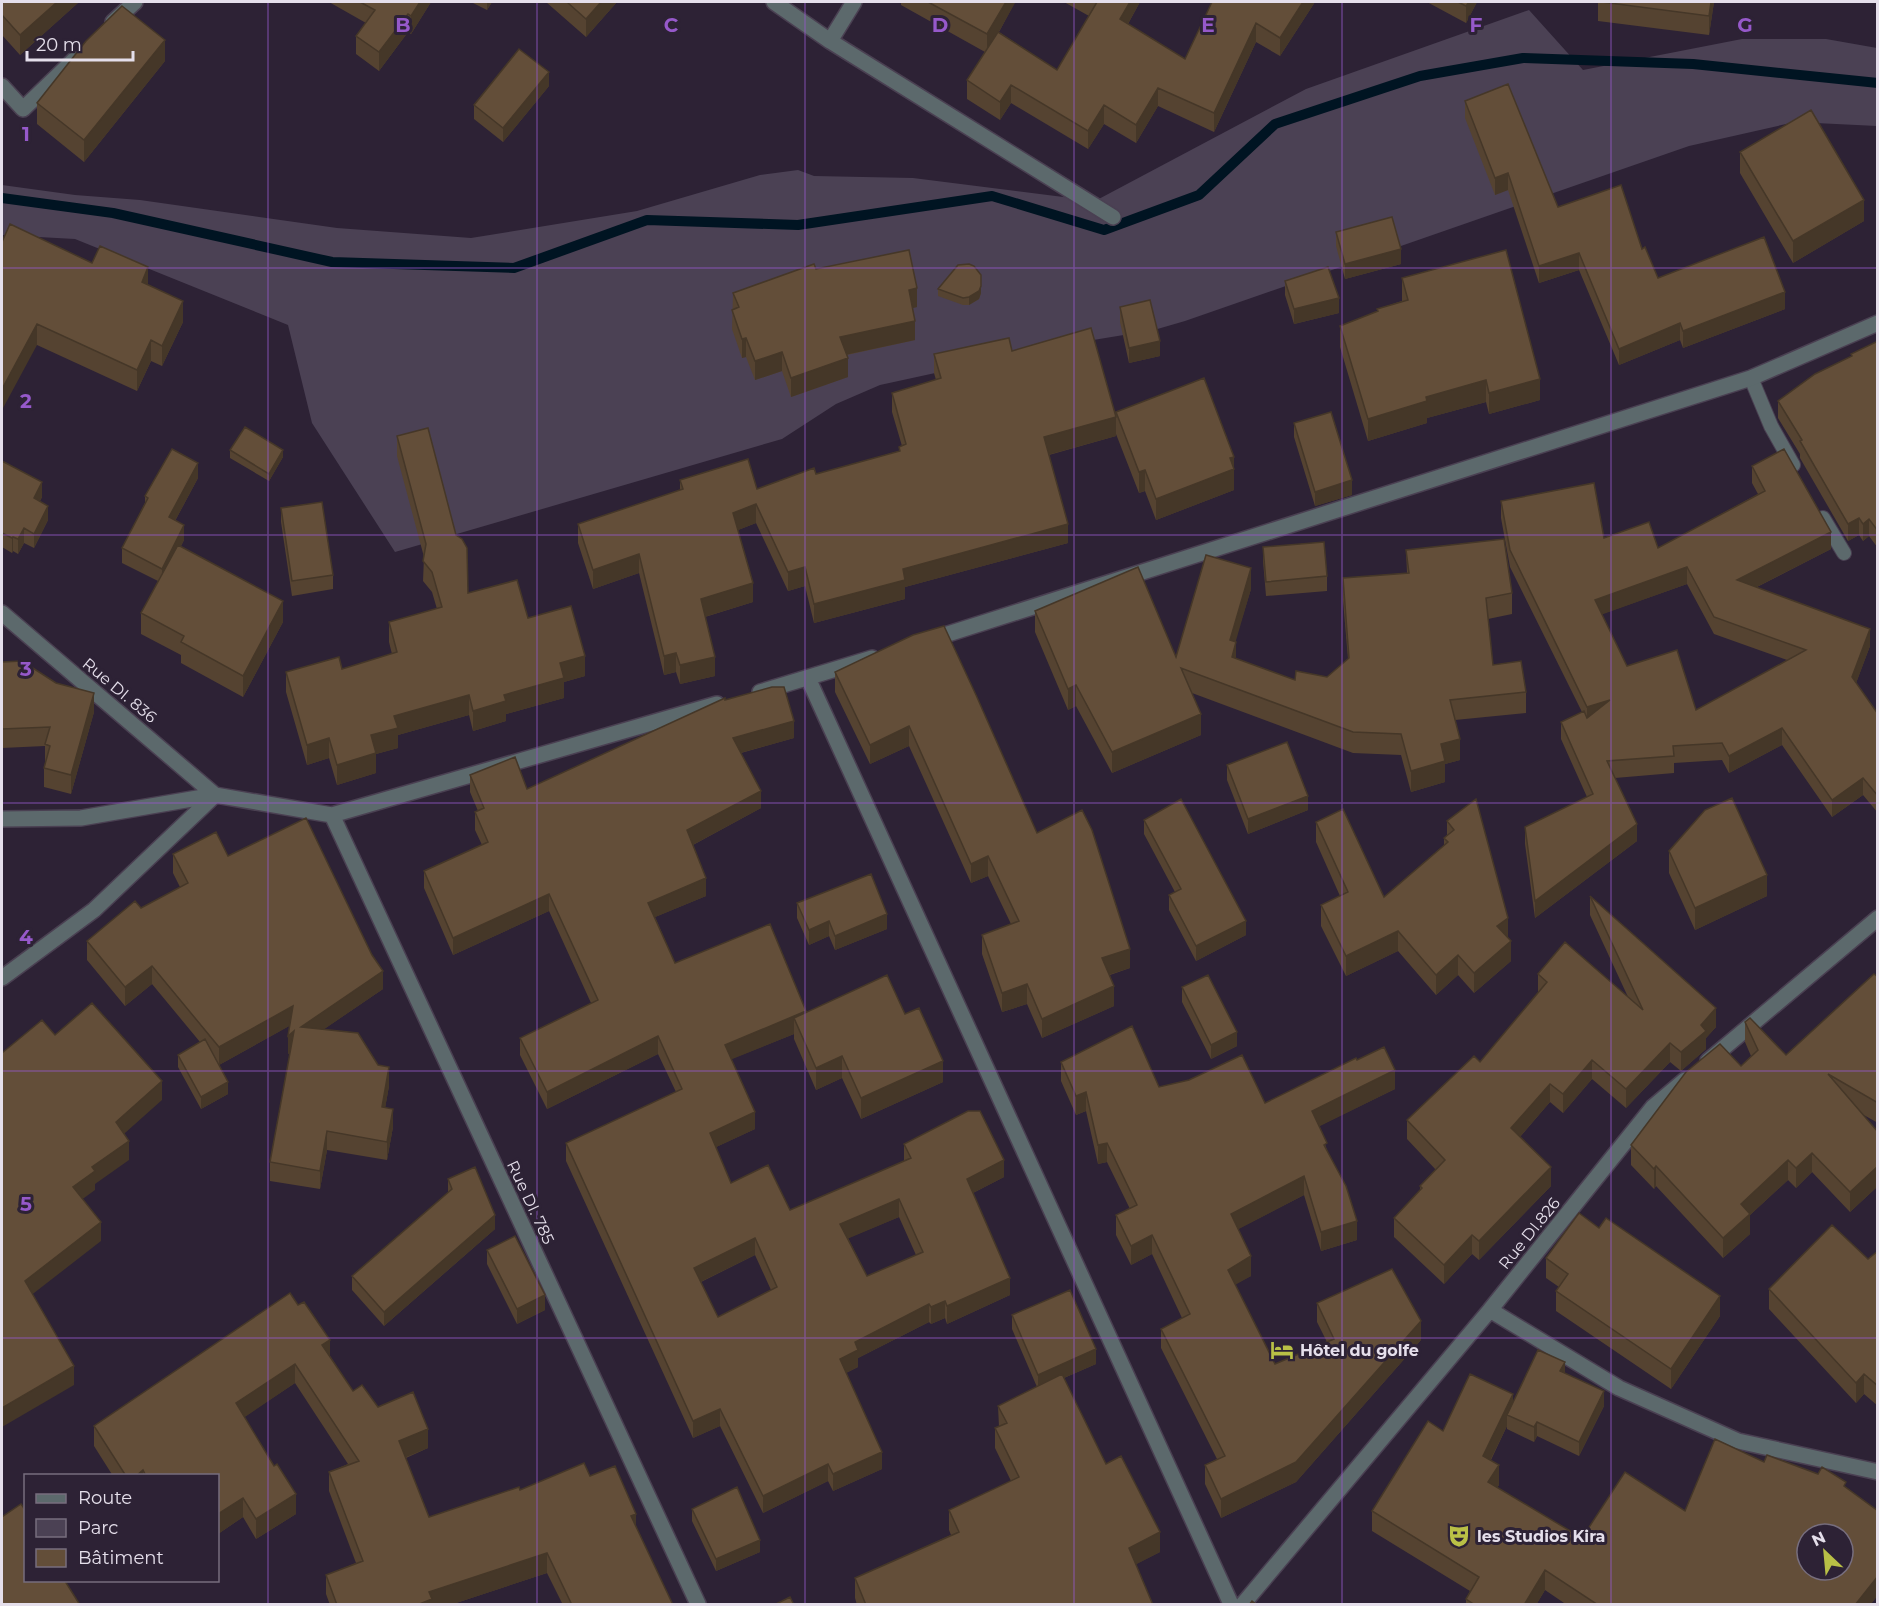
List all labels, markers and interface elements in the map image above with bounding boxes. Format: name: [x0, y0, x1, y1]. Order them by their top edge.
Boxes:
text: B: [395, 13, 411, 37]
text: C: [664, 13, 679, 37]
text: D: [932, 13, 948, 37]
text: E: [1201, 13, 1215, 37]
text: F: [1470, 13, 1483, 37]
text: G: [1737, 13, 1753, 37]
scale bar: [27, 24, 134, 62]
text: 20 m: [36, 34, 82, 56]
text: 1: [22, 122, 30, 146]
text: 2: [20, 389, 32, 413]
street label: Rue DI. 836: [79, 654, 161, 727]
text: 3: [19, 657, 32, 681]
text: 4: [19, 925, 33, 949]
street label: Rue DI. 785: [503, 1157, 558, 1247]
text: 5: [20, 1192, 32, 1216]
street label: Rue DI.826: [1495, 1193, 1564, 1273]
hotel icon: Hôtel du golfe: [1269, 1337, 1295, 1363]
place label: Hôtel du golfe: [1300, 1341, 1419, 1360]
legend: [24, 1474, 219, 1582]
text: Route: [78, 1487, 132, 1509]
text: Parc: [78, 1517, 118, 1539]
north arrow: [1795, 1522, 1855, 1582]
theatre icon: les Studios Kira: [1446, 1523, 1472, 1549]
place label: les Studios Kira: [1477, 1527, 1605, 1546]
text: N: [1809, 1528, 1829, 1550]
text: Bâtiment: [78, 1547, 164, 1569]

